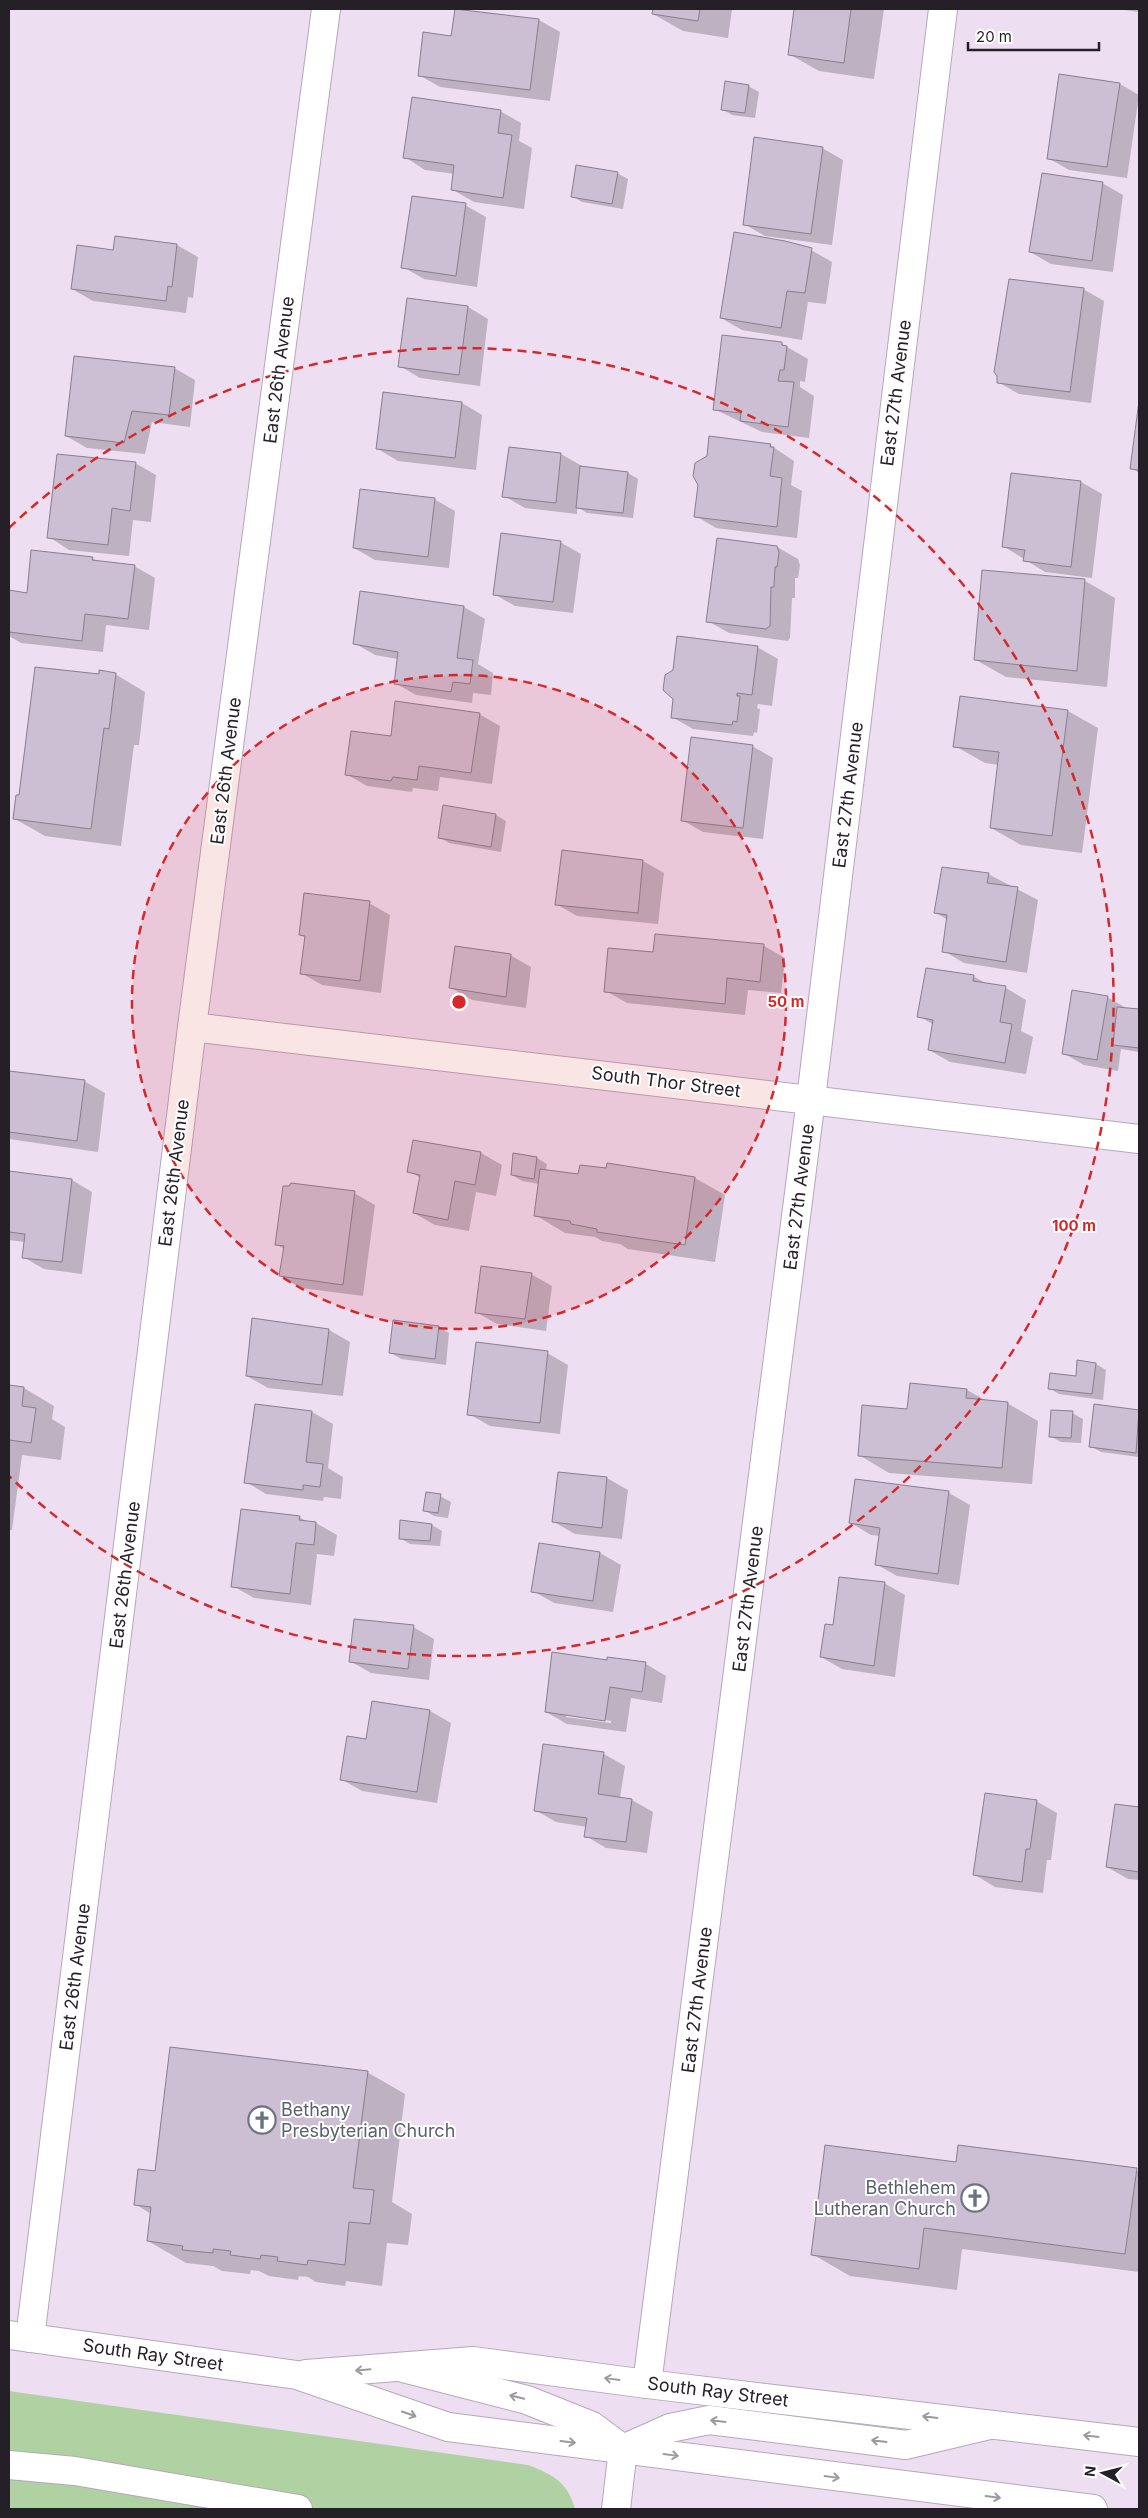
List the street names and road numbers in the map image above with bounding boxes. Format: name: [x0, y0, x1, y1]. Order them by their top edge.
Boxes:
street label: East 26th Avenue: [259, 295, 298, 445]
street label: East 27th Avenue: [876, 319, 915, 467]
street label: East 26th Avenue: [206, 696, 245, 846]
street label: East 27th Avenue: [828, 721, 867, 869]
street label: South Thor Street: [590, 1062, 742, 1101]
street label: East 26th Avenue: [154, 1098, 193, 1248]
street label: East 27th Avenue: [779, 1123, 818, 1271]
street label: East 26th Avenue: [105, 1500, 144, 1650]
street label: East 27th Avenue: [728, 1525, 767, 1673]
street label: East 26th Avenue: [55, 1902, 94, 2052]
street label: East 27th Avenue: [677, 1926, 716, 2074]
street label: South Ray Street: [81, 2334, 225, 2375]
street label: South Ray Street: [646, 2372, 790, 2411]

